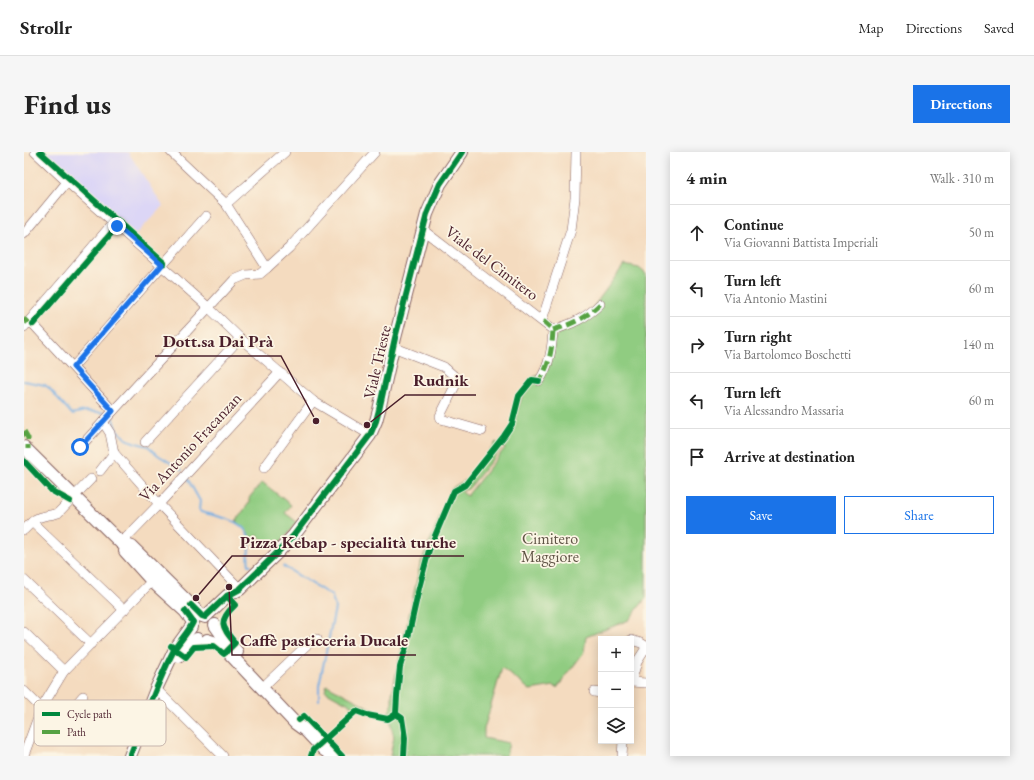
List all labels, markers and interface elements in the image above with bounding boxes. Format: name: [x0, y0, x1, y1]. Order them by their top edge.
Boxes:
text: Strollr: [20, 15, 72, 40]
text: Map: [858, 19, 884, 37]
text: Directions: [906, 19, 962, 37]
text: Saved: [984, 19, 1014, 37]
button: Directions: [913, 85, 1010, 123]
text: Find us: [24, 86, 111, 122]
text: 4 min: [686, 167, 727, 189]
text: Walk · 310 m: [930, 170, 994, 187]
text: Continue: [724, 215, 784, 234]
route end: [108, 217, 126, 235]
street label: Viale del Cimitero: [441, 221, 543, 305]
icon: ahead: [686, 222, 708, 244]
text: 50 m: [969, 224, 994, 241]
text: Via Giovanni Battista Imperiali: [724, 234, 878, 251]
text: Turn left: [724, 271, 781, 290]
icon: left: [686, 278, 708, 300]
text: 60 m: [969, 280, 994, 297]
text: Via Antonio Mastini: [724, 290, 827, 307]
street label: Viale Trieste: [358, 323, 396, 401]
callout: Dott.sa Dai Prà: [155, 327, 281, 356]
text: Turn right: [724, 327, 792, 346]
text: Dott.sa Dai Prà: [163, 330, 274, 352]
icon: right: [686, 334, 708, 356]
text: 140 m: [963, 336, 994, 353]
text: Via Bartolomeo Boschetti: [724, 346, 851, 363]
callout: Rudnik: [405, 366, 476, 395]
text: Rudnik: [413, 369, 469, 391]
text: Turn left: [724, 383, 781, 402]
street label: Via Antonio Fracanzan: [134, 388, 246, 506]
icon: left: [686, 390, 708, 412]
text: 60 m: [969, 392, 994, 409]
text: Via Alessandro Massaria: [724, 402, 844, 419]
route start: [71, 438, 89, 456]
icon: arrive: [686, 446, 708, 468]
text: Arrive at destination: [724, 447, 855, 466]
button: Save: [686, 496, 836, 534]
button: Share: [844, 496, 994, 534]
callout: Pizza Kebap - specialità turche: [232, 527, 464, 556]
park label: Cimitero Maggiore: [521, 528, 579, 567]
text: Pizza Kebap - specialità turche: [240, 531, 456, 553]
callout: Caffè pasticceria Ducale: [232, 626, 416, 655]
text: Caffè pasticceria Ducale: [240, 629, 408, 651]
map controls: [598, 636, 634, 744]
button: +: [598, 636, 634, 672]
button: −: [598, 672, 634, 708]
legend: [34, 700, 166, 746]
text: Cycle path: [67, 707, 112, 721]
button: layers: [598, 708, 634, 744]
text: Path: [67, 725, 86, 739]

